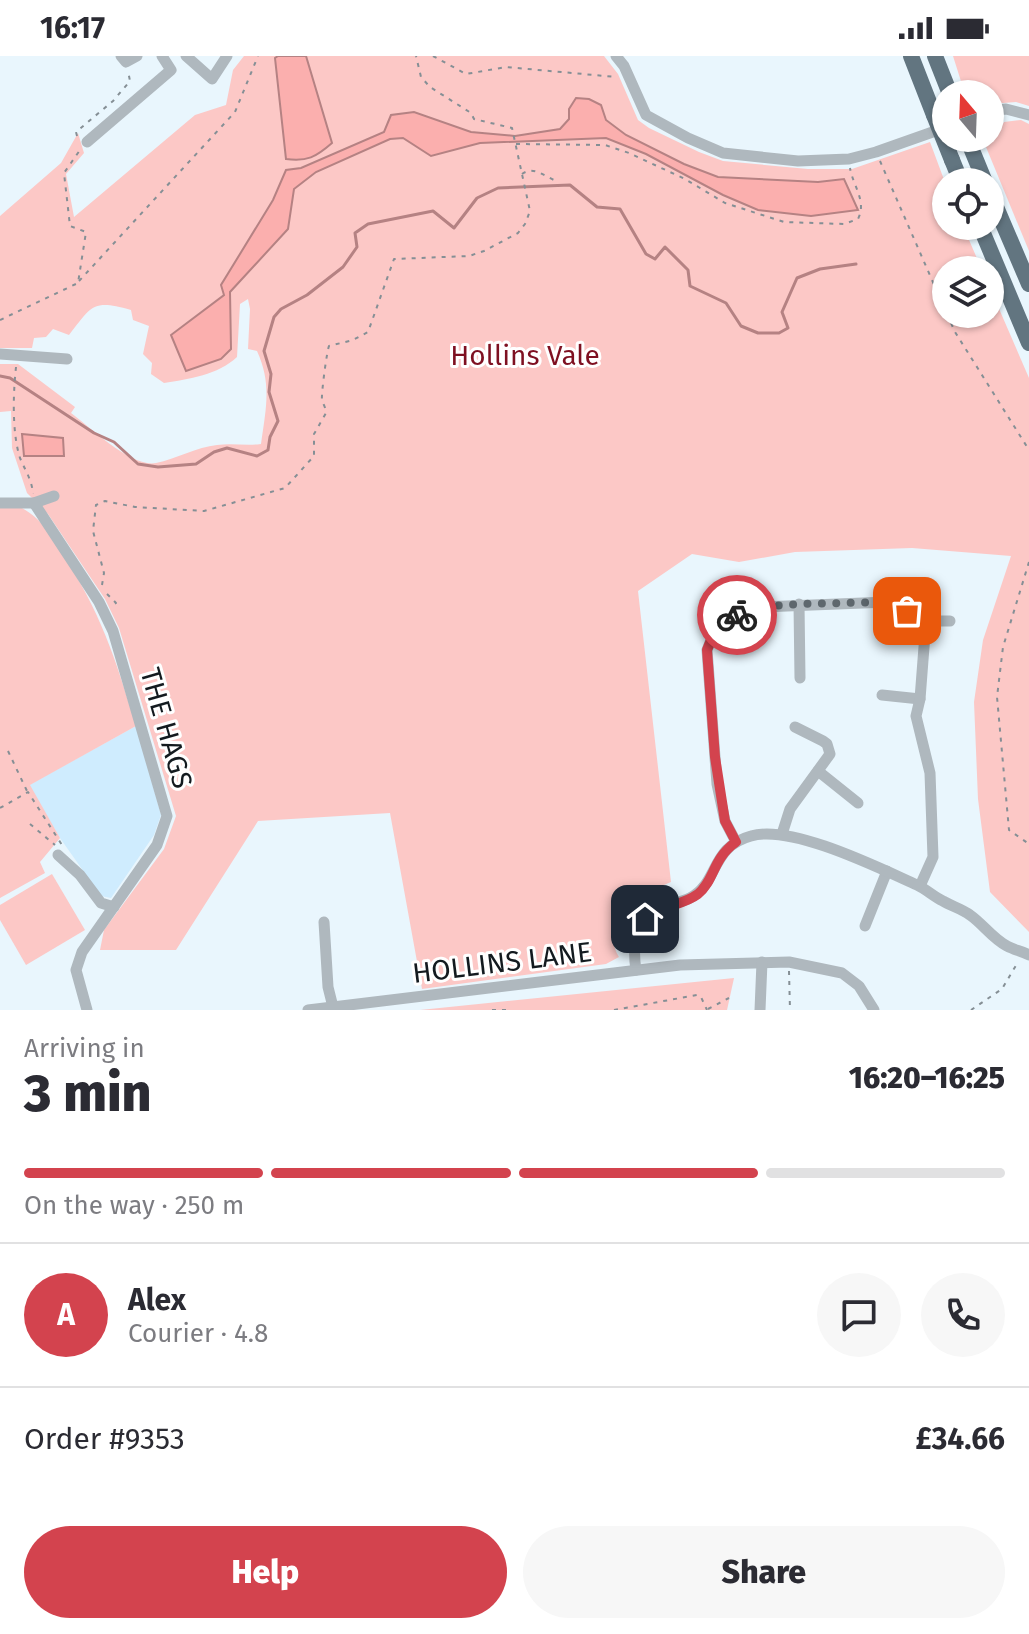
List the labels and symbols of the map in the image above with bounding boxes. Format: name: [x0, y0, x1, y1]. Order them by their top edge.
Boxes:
north arrow: [932, 80, 1004, 152]
park label: Hollins Vale: [450, 339, 600, 372]
courier: [697, 575, 777, 655]
pin: [873, 577, 941, 645]
street label: THE HAGS: [134, 664, 199, 792]
pin: [611, 885, 679, 953]
street label: HOLLINS LANE: [410, 935, 594, 990]

